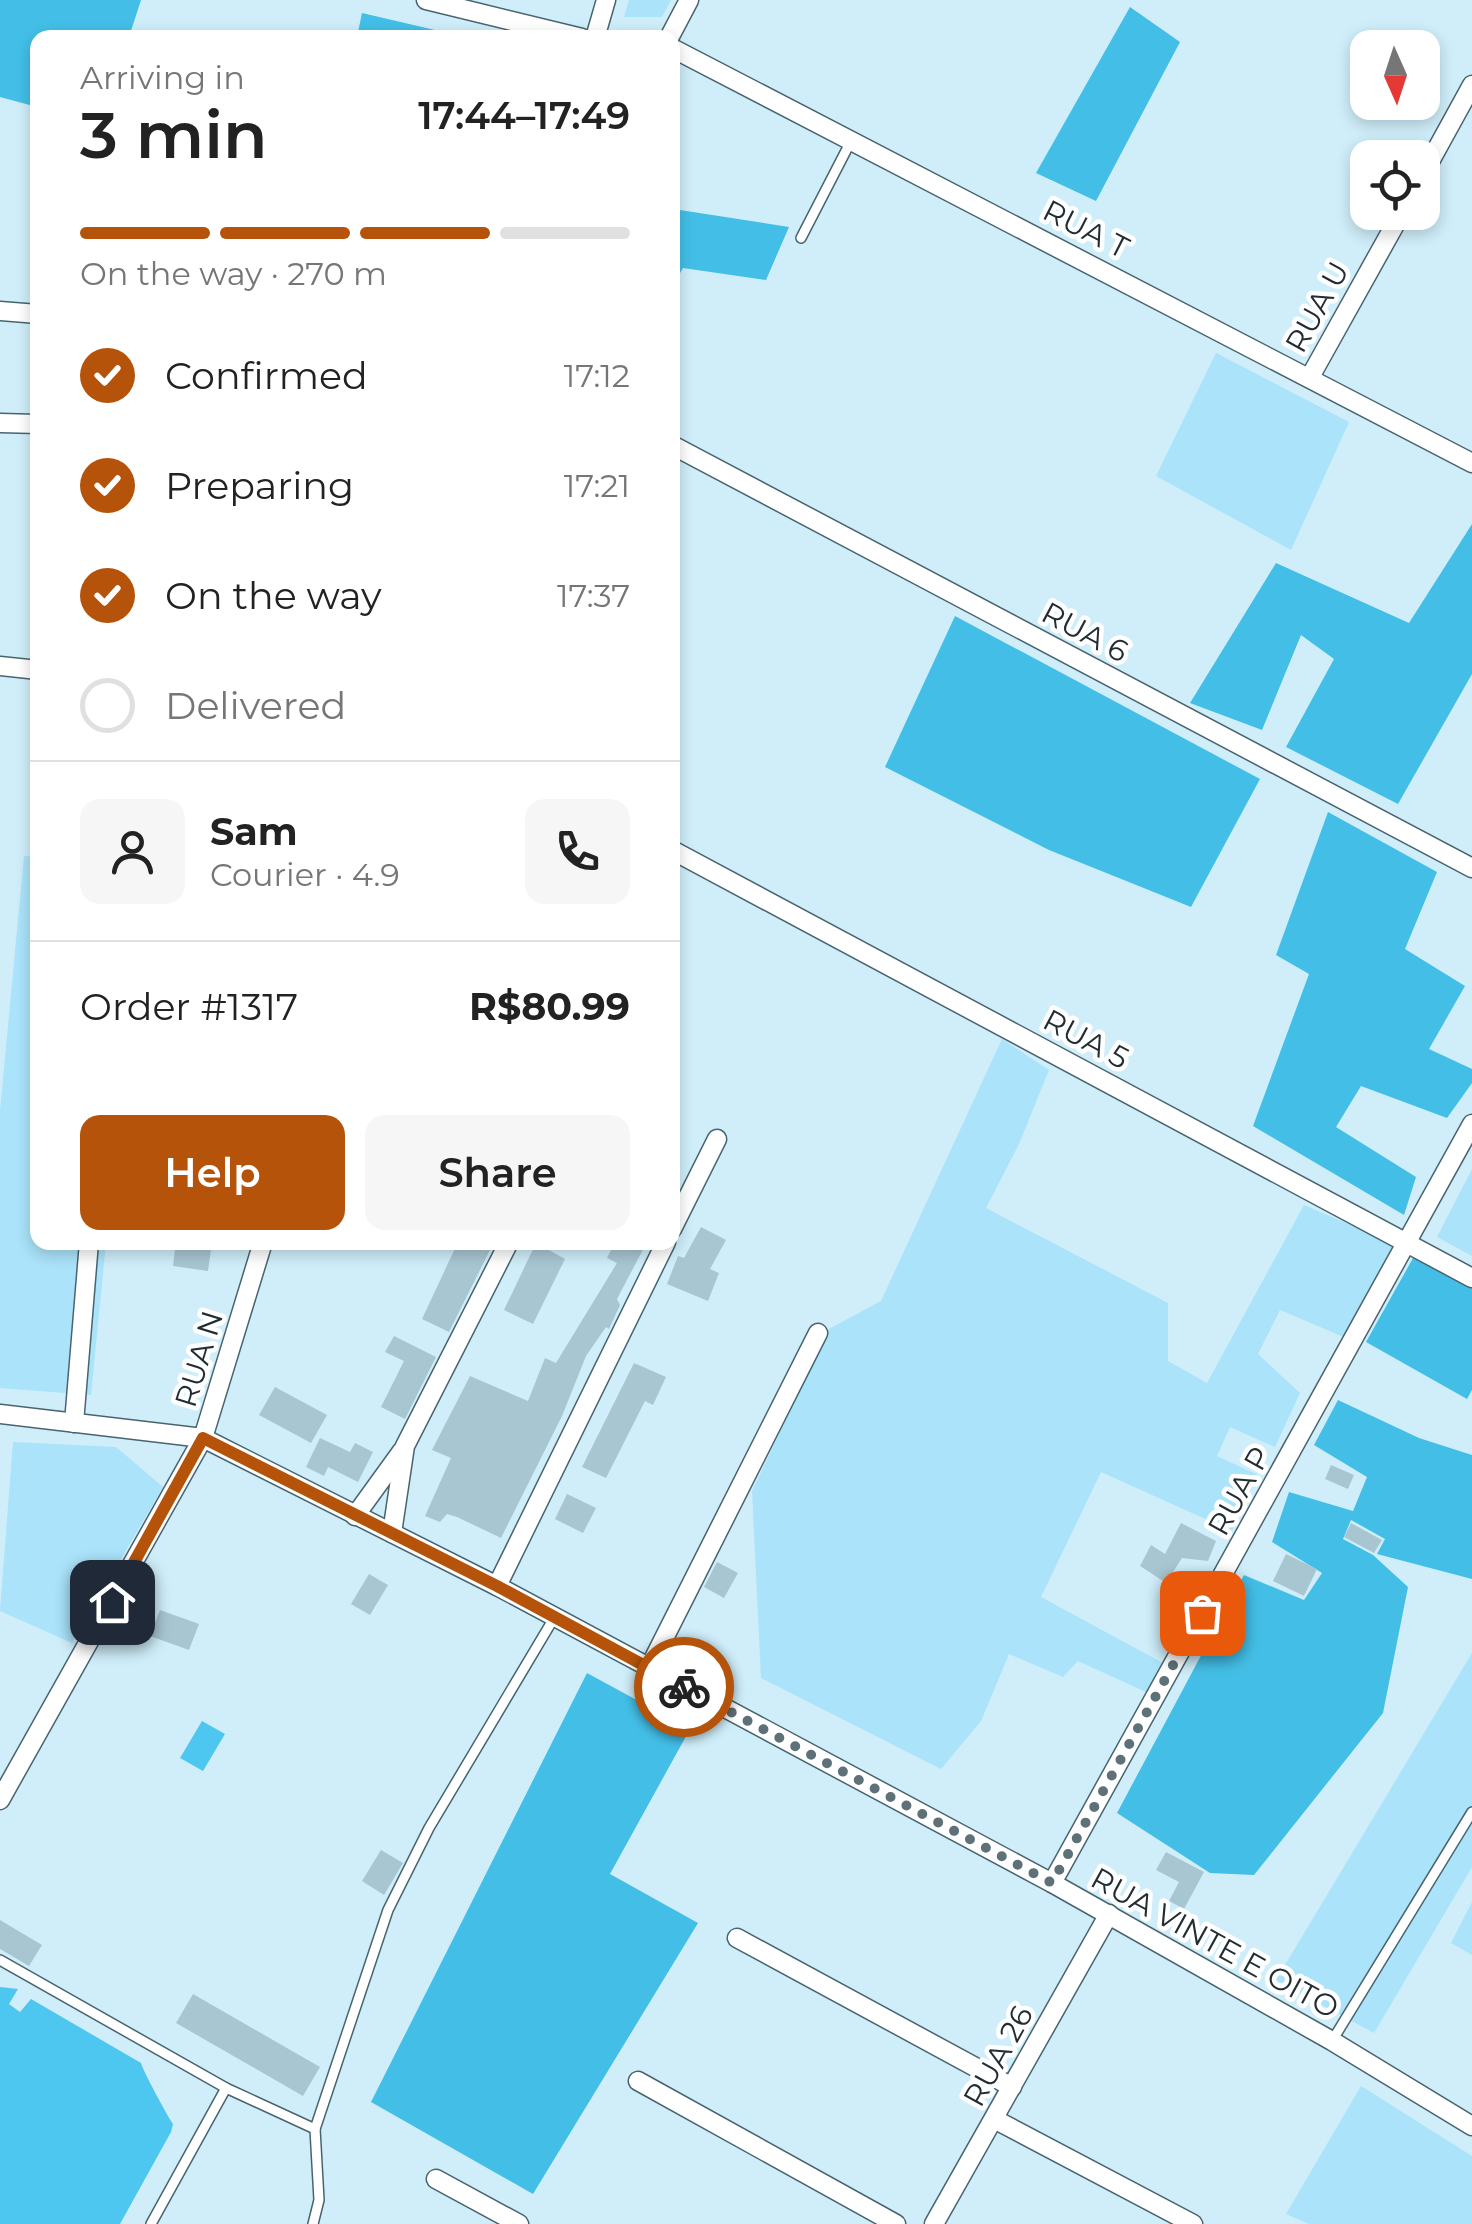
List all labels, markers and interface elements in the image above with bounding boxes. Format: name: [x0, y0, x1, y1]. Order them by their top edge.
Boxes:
north arrow: [1350, 30, 1440, 120]
map controls: [1350, 30, 1440, 230]
text: Arriving in: [80, 58, 245, 97]
text: 17:44–17:49: [418, 92, 630, 139]
text: 3 min: [80, 95, 268, 174]
button: locate: [1350, 140, 1440, 230]
street label: RUA T: [1037, 192, 1136, 267]
text: On the way · 270 m: [80, 254, 387, 293]
street label: RUA U: [1277, 255, 1357, 359]
icon: check: [80, 348, 135, 403]
text: Confirmed: [165, 352, 368, 399]
text: 17:12: [564, 356, 630, 395]
icon: check: [80, 458, 135, 513]
text: Preparing: [165, 462, 354, 509]
text: 17:21: [564, 466, 630, 505]
icon: check: [80, 568, 135, 623]
text: On the way: [165, 572, 382, 619]
text: 17:37: [557, 576, 630, 615]
street label: RUA 6: [1035, 594, 1135, 670]
text: Delivered: [165, 682, 346, 729]
button: person: [80, 799, 185, 904]
button: phone: [525, 799, 630, 904]
text: Sam: [210, 808, 298, 855]
text: Courier · 4.9: [210, 855, 400, 894]
text: Order #1317: [80, 983, 298, 1030]
text: R$80.99: [469, 983, 630, 1030]
street label: RUA 5: [1037, 1001, 1135, 1077]
button: Help: [80, 1115, 345, 1230]
button: Share: [365, 1115, 630, 1230]
street label: RUA N: [167, 1306, 231, 1412]
street label: RUA P: [1200, 1440, 1278, 1542]
pin: [70, 1560, 155, 1645]
pin: [1160, 1571, 1245, 1656]
icon: home: [85, 1575, 140, 1630]
icon: bag: [1175, 1586, 1230, 1641]
courier: [634, 1637, 734, 1737]
icon: bike: [657, 1660, 712, 1715]
street label: RUA VINTE E OITO: [1085, 1859, 1345, 2027]
street label: RUA 26: [955, 1999, 1041, 2113]

